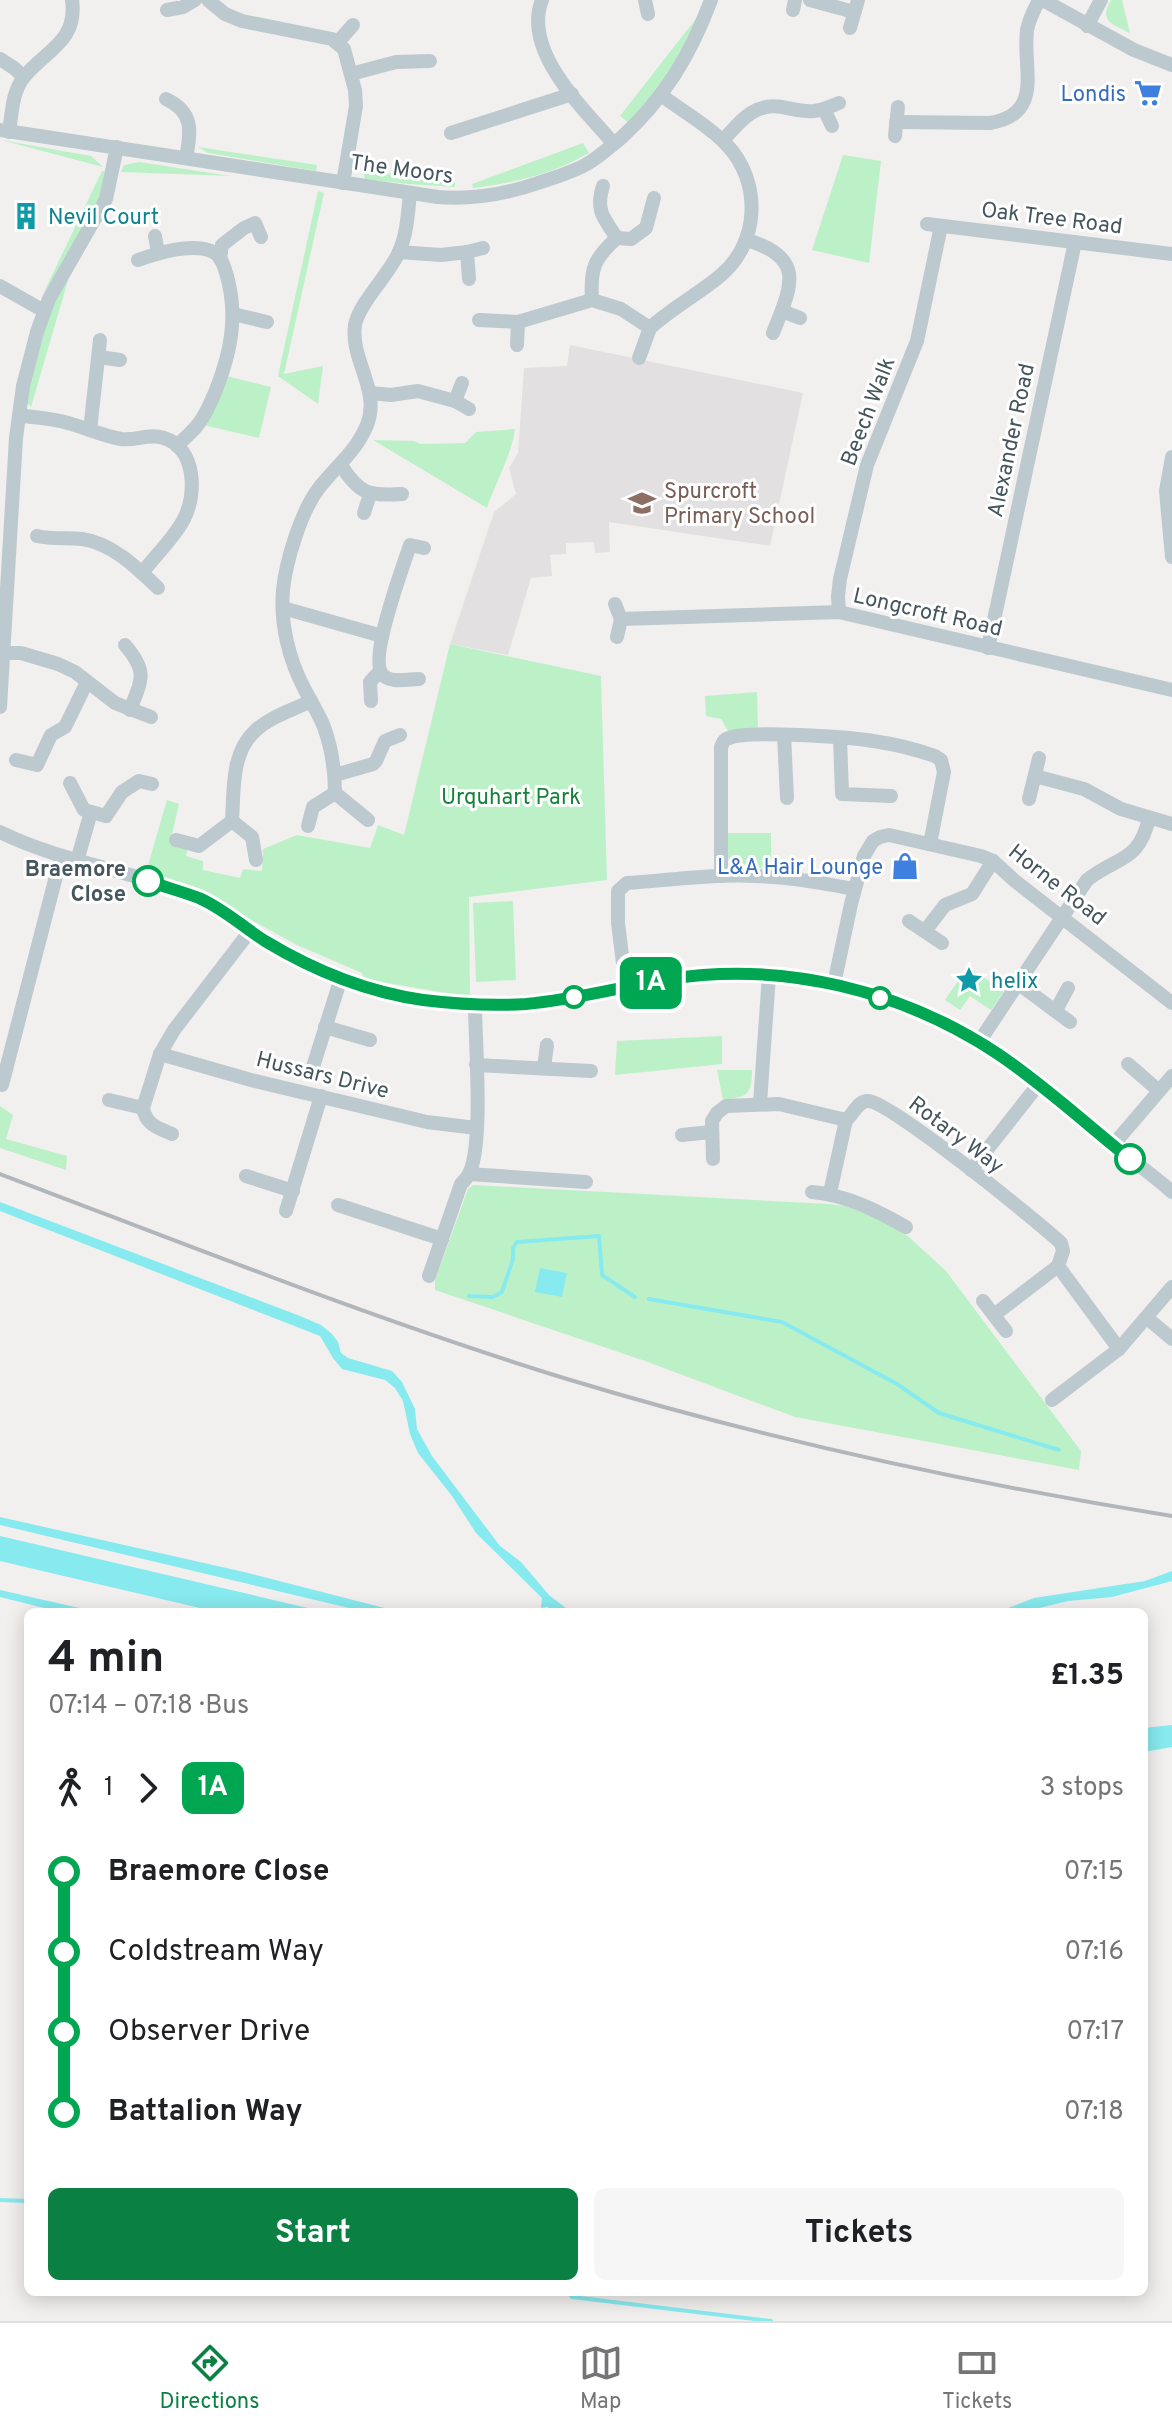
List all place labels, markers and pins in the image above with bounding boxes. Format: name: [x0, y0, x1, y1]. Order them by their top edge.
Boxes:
supermarket icon: Londis: [1133, 78, 1163, 108]
place label: Londis: [1061, 82, 1126, 109]
building icon: Nevil Court: [11, 201, 41, 231]
place label: Nevil Court: [48, 205, 159, 232]
place label: Spurcroft Primary School: [664, 479, 815, 531]
school or university icon: Spurcroft Primary School: [627, 488, 657, 518]
shop icon: L&A Hair Lounge: [890, 851, 920, 881]
place label: L&A Hair Lounge: [717, 855, 883, 882]
place label: Braemore Close: [25, 857, 126, 909]
marker: Braemore Close: [133, 866, 163, 896]
place icon: helix: [954, 965, 984, 995]
place label: helix: [991, 969, 1038, 996]
unlabelled marker: [563, 986, 585, 1008]
unlabelled marker: [869, 987, 891, 1009]
unlabelled marker: [1115, 1144, 1145, 1174]

